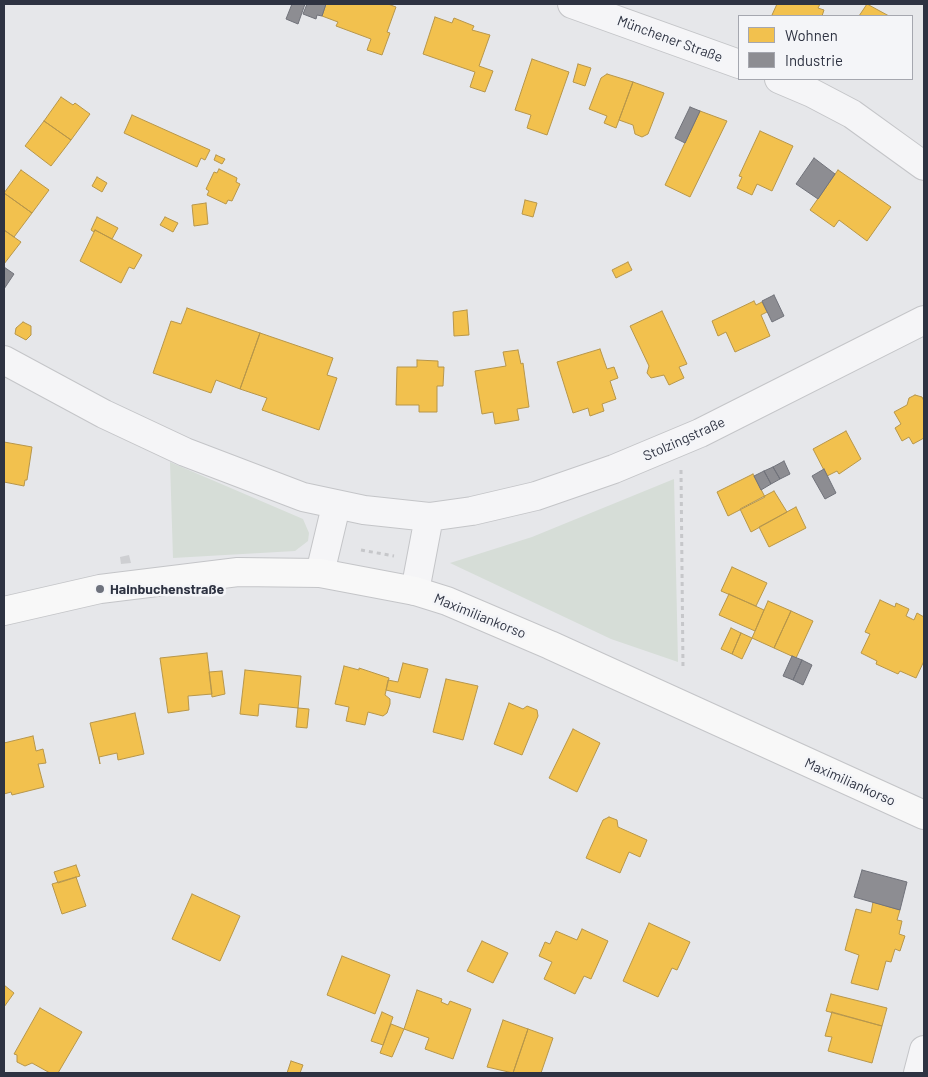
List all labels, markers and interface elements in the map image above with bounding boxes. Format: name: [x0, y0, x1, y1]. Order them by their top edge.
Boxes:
street label: Münchener Straße: [615, 12, 725, 66]
legend: [738, 15, 913, 80]
text: Wohnen: [785, 26, 838, 44]
text: Industrie: [785, 51, 843, 69]
street label: Stolzingstraße: [640, 413, 728, 465]
place label: Hainbuchenstraße: [110, 581, 224, 597]
marker: Hainbuchenstraße: [94, 583, 106, 595]
street label: Maximiliankorso: [431, 590, 529, 642]
street label: Maximiliankorso: [802, 754, 898, 810]

